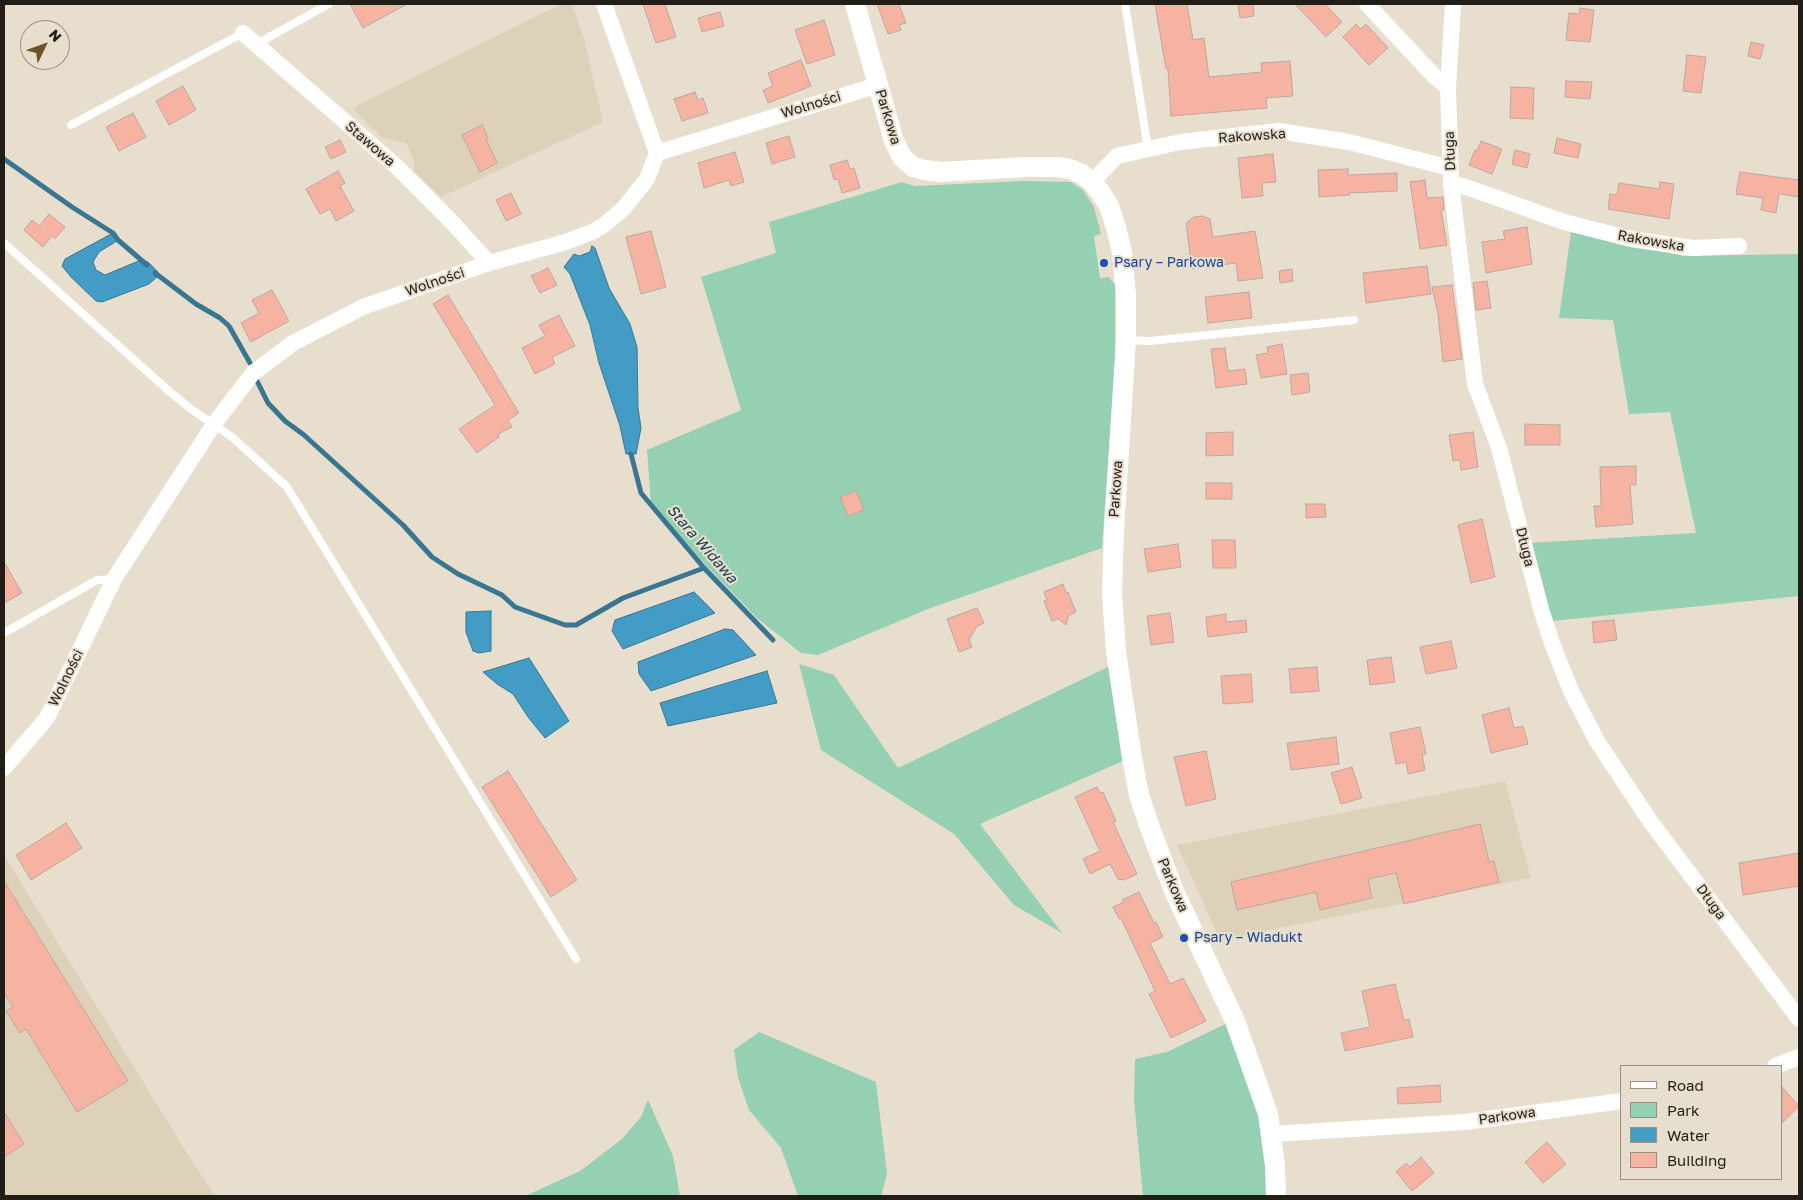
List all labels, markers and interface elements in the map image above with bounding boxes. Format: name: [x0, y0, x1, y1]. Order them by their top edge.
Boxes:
north arrow: [20, 20, 70, 70]
text: N: [46, 26, 66, 45]
street label: Parkowa: [872, 87, 904, 147]
street label: Wolności: [779, 88, 843, 122]
street label: Stawowa: [342, 118, 398, 170]
street label: Rakowska: [1218, 125, 1286, 147]
street label: Długa: [1441, 131, 1459, 171]
street label: Rakowska: [1616, 227, 1686, 255]
place label: Psary – Parkowa: [1114, 255, 1224, 271]
marker: Psary – Parkowa: [1098, 257, 1110, 269]
street label: Wolności: [403, 264, 467, 300]
street label: Parkowa: [1106, 460, 1126, 518]
water label: Stara Widawa: [663, 501, 741, 587]
street label: Długa: [1512, 526, 1538, 568]
street label: Wolności: [45, 647, 87, 709]
street label: Parkowa: [1154, 855, 1192, 915]
street label: Długa: [1693, 881, 1729, 923]
place label: Psary – Wiadukt: [1194, 930, 1303, 946]
marker: Psary – Wiadukt: [1178, 932, 1190, 944]
legend: [1620, 1065, 1783, 1180]
text: Road: [1667, 1076, 1704, 1094]
text: Park: [1667, 1101, 1699, 1119]
street label: Parkowa: [1477, 1104, 1537, 1128]
text: Water: [1667, 1126, 1710, 1144]
text: Building: [1667, 1151, 1727, 1169]

